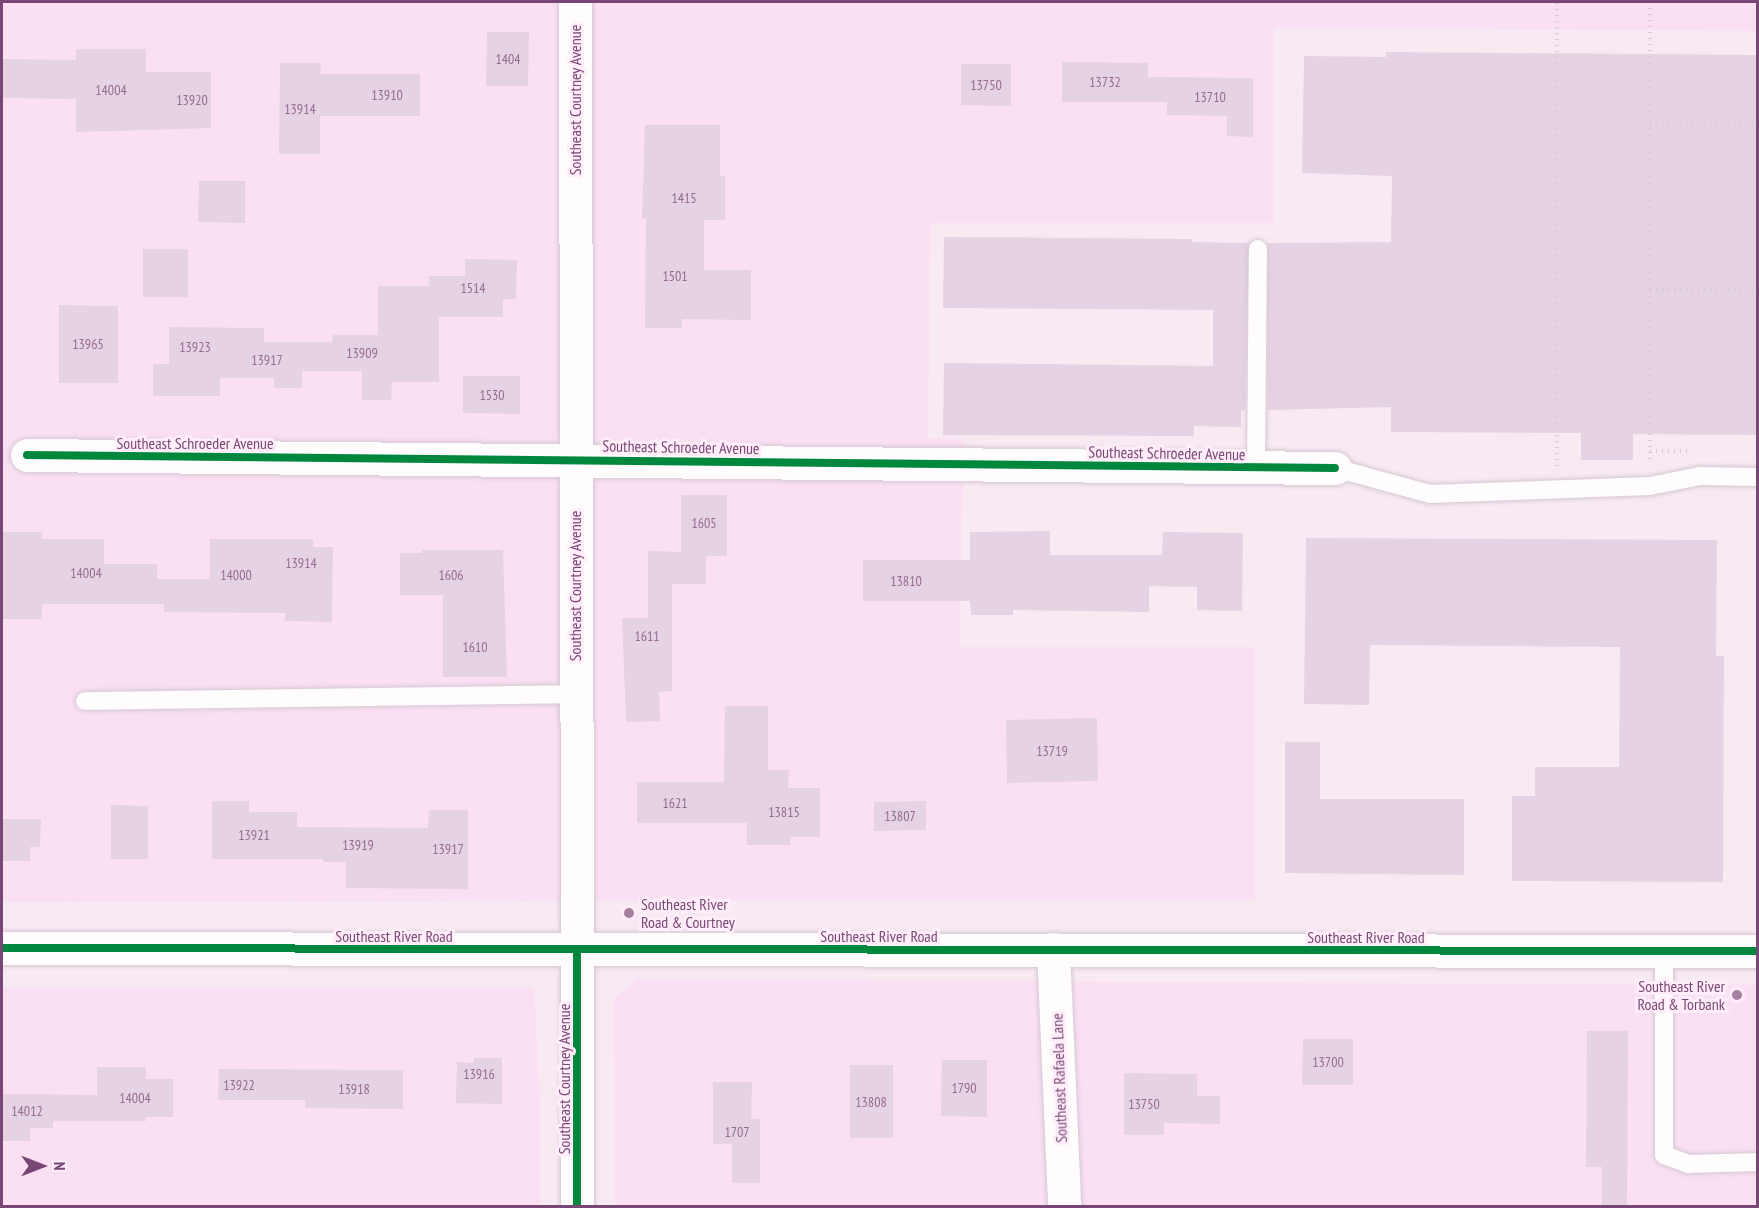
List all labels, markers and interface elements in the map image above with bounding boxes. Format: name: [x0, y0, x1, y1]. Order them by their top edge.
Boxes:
street label: Southeast Courtney Avenue: [565, 24, 585, 176]
house number: 1404: [495, 51, 521, 67]
house number: 13732: [1089, 74, 1121, 90]
house number: 13750: [970, 77, 1002, 93]
house number: 14004: [95, 82, 127, 98]
house number: 13910: [371, 87, 403, 103]
house number: 13710: [1194, 89, 1226, 105]
house number: 13920: [176, 92, 208, 108]
house number: 13914: [284, 101, 316, 117]
house number: 1415: [671, 190, 697, 206]
house number: 1501: [662, 268, 688, 284]
house number: 1514: [460, 280, 486, 296]
house number: 13965: [72, 336, 104, 352]
house number: 13923: [179, 339, 211, 355]
house number: 13909: [346, 345, 378, 361]
house number: 13917: [251, 352, 283, 368]
house number: 1530: [479, 387, 505, 403]
street label: Southeast Schroeder Avenue: [116, 433, 274, 453]
street label: Southeast Schroeder Avenue: [602, 436, 760, 458]
street label: Southeast Schroeder Avenue: [1088, 442, 1246, 464]
street label: Southeast Courtney Avenue: [565, 510, 585, 662]
house number: 1605: [691, 515, 717, 531]
house number: 13914: [285, 555, 317, 571]
house number: 14004: [70, 565, 102, 581]
house number: 14000: [220, 567, 252, 583]
house number: 1606: [438, 567, 464, 583]
house number: 13810: [890, 573, 922, 589]
house number: 1611: [634, 628, 660, 644]
house number: 1610: [462, 639, 488, 655]
house number: 13719: [1036, 743, 1068, 759]
house number: 1621: [662, 795, 688, 811]
house number: 13815: [768, 804, 800, 820]
house number: 13807: [884, 808, 916, 824]
house number: 13921: [238, 827, 270, 843]
house number: 13919: [342, 837, 374, 853]
house number: 13917: [432, 841, 464, 857]
place label: Southeast River Road & Courtney: [641, 894, 735, 932]
marker: Southeast River Road & Courtney: [622, 906, 636, 920]
street label: Southeast River Road: [335, 926, 453, 946]
street label: Southeast River Road: [820, 926, 938, 946]
street label: Southeast River Road: [1307, 927, 1425, 947]
place label: Southeast River Road & Torbank: [1637, 976, 1725, 1014]
marker: Southeast River Road & Torbank: [1730, 988, 1744, 1002]
street label: Southeast Courtney Avenue: [554, 1003, 574, 1155]
street label: Southeast Rafaela Lane: [1047, 1013, 1071, 1143]
house number: 13700: [1312, 1054, 1344, 1070]
house number: 13916: [463, 1066, 495, 1082]
house number: 13922: [223, 1077, 255, 1093]
house number: 1790: [951, 1080, 977, 1096]
house number: 13918: [338, 1081, 370, 1097]
house number: 14004: [119, 1090, 151, 1106]
house number: 13808: [855, 1094, 887, 1110]
house number: 13750: [1128, 1096, 1160, 1112]
house number: 14012: [11, 1103, 43, 1119]
house number: 1707: [724, 1124, 750, 1140]
north arrow: [12, 1136, 72, 1196]
text: N: [50, 1162, 70, 1170]

